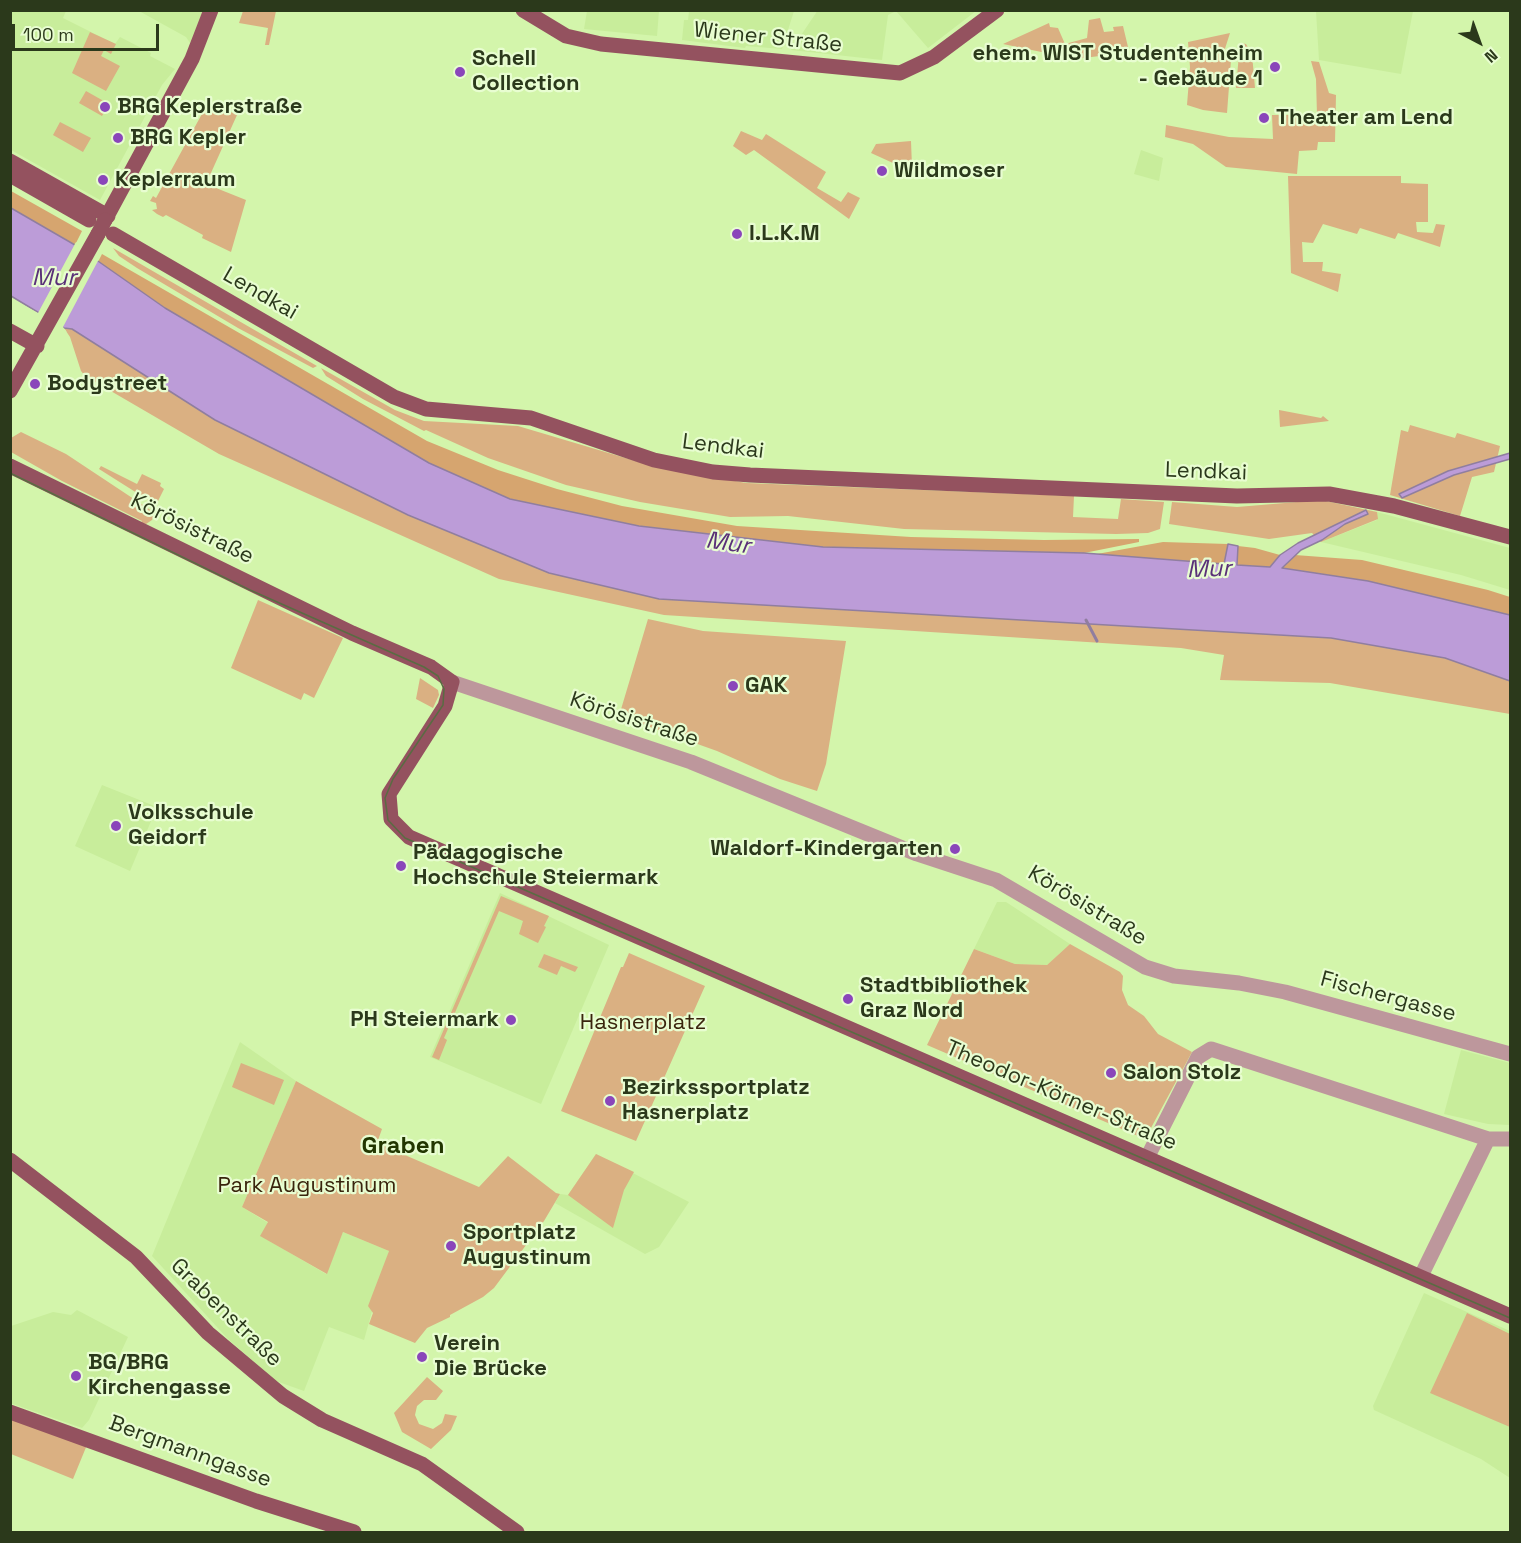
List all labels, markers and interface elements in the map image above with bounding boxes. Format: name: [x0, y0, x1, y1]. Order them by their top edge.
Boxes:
scale bar: [15, 12, 162, 50]
north arrow: [1449, 12, 1509, 72]
street label: Wiener Straße: [692, 17, 844, 59]
text: 100 m: [23, 23, 74, 46]
place label: ehem. WIST Studentenheim - Gebäude 1: [973, 41, 1263, 92]
text: N: [1480, 45, 1502, 67]
place label: Schell Collection: [472, 46, 579, 98]
marker: ehem. WIST Studentenheim - Gebäude 1: [1268, 60, 1282, 74]
marker: Schell Collection: [453, 65, 467, 79]
place label: BRG Keplerstraße: [117, 94, 302, 120]
marker: BRG Keplerstraße: [98, 100, 112, 114]
place label: Theater am Lend: [1276, 105, 1453, 131]
marker: Theater am Lend: [1257, 111, 1271, 125]
place label: BRG Kepler: [130, 125, 246, 151]
marker: BRG Kepler: [111, 131, 125, 145]
place label: Wildmoser: [894, 158, 1005, 184]
marker: Wildmoser: [875, 164, 889, 178]
place label: Keplerraum: [115, 167, 236, 193]
marker: Keplerraum: [96, 173, 110, 187]
place label: I.L.K.M: [749, 221, 820, 247]
marker: I.L.K.M: [730, 227, 744, 241]
street label: Lendkai: [218, 262, 302, 326]
water label: Mur: [32, 264, 76, 292]
place label: Bodystreet: [47, 371, 167, 397]
marker: Bodystreet: [28, 377, 42, 391]
street label: Lendkai: [681, 429, 765, 465]
street label: Lendkai: [1164, 457, 1248, 487]
street label: Körösistraße: [126, 488, 258, 570]
water label: Mur: [704, 527, 752, 561]
water label: Mur: [1186, 555, 1232, 585]
place label: GAK: [745, 673, 787, 699]
marker: GAK: [726, 679, 740, 693]
street label: Körösistraße: [566, 687, 702, 753]
place label: Volksschule Geidorf: [128, 800, 254, 852]
marker: Volksschule Geidorf: [109, 819, 123, 833]
place label: Waldorf-Kindergarten: [710, 836, 943, 862]
place label: Pädagogische Hochschule Steiermark: [413, 840, 658, 891]
marker: Waldorf-Kindergarten: [948, 842, 962, 856]
marker: Pädagogische Hochschule Steiermark: [394, 859, 408, 873]
street label: Körösistraße: [1023, 860, 1151, 952]
street label: Fischergasse: [1317, 966, 1459, 1028]
place label: Stadtbibliothek Graz Nord: [860, 973, 1027, 1024]
marker: Stadtbibliothek Graz Nord: [841, 992, 855, 1006]
place label: PH Steiermark: [350, 1007, 499, 1033]
park label: Hasnerplatz: [580, 1010, 706, 1036]
marker: PH Steiermark: [504, 1013, 518, 1027]
street label: Theodor-Körner-Straße: [941, 1035, 1181, 1157]
place label: Salon Stolz: [1123, 1060, 1241, 1086]
marker: Salon Stolz: [1104, 1066, 1118, 1080]
place label: Bezirkssportplatz Hasnerplatz: [622, 1075, 810, 1126]
marker: Bezirkssportplatz Hasnerplatz: [603, 1094, 617, 1108]
district label: Graben: [362, 1132, 444, 1160]
park label: Park Augustinum: [218, 1173, 396, 1199]
place label: Sportplatz Augustinum: [463, 1220, 591, 1272]
marker: Sportplatz Augustinum: [444, 1239, 458, 1253]
street label: Grabenstraße: [165, 1253, 287, 1373]
place label: Verein Die Brücke: [434, 1331, 547, 1382]
place label: BG/BRG Kirchengasse: [88, 1350, 231, 1402]
marker: Verein Die Brücke: [415, 1350, 429, 1364]
marker: BG/BRG Kirchengasse: [69, 1369, 83, 1383]
street label: Bergmanngasse: [105, 1410, 275, 1494]

